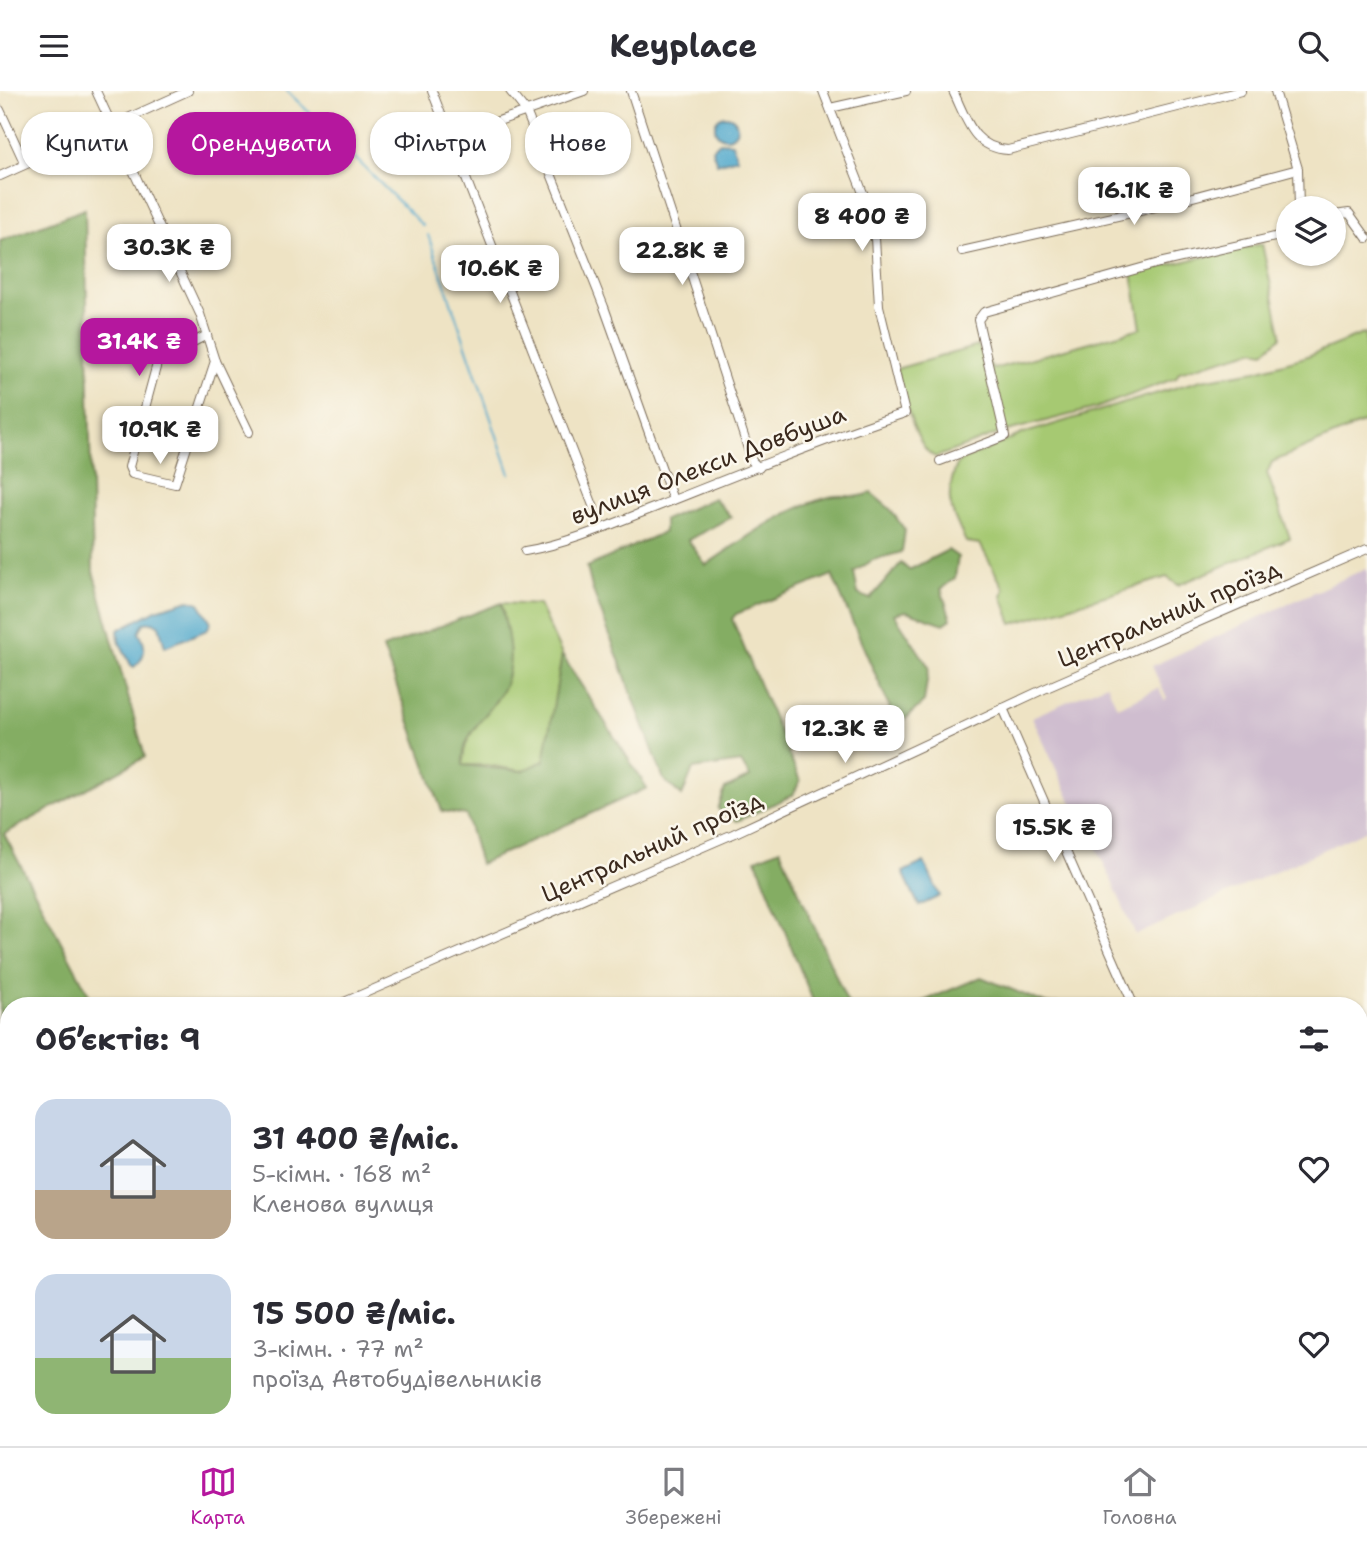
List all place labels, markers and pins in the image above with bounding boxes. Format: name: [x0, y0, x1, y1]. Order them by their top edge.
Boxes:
pin: 16.1K ₴: [1069, 167, 1199, 227]
pin: 8 400 ₴: [797, 193, 927, 253]
pin: 30.3K ₴: [104, 225, 234, 284]
pin: 22.8K ₴: [617, 227, 747, 287]
pin: 10.6K ₴: [435, 245, 565, 305]
pin: 31.4K ₴: [74, 319, 204, 378]
pin: 10.9K ₴: [95, 407, 225, 466]
pin: 12.3K ₴: [780, 705, 910, 765]
pin: 15.5K ₴: [989, 805, 1119, 864]

